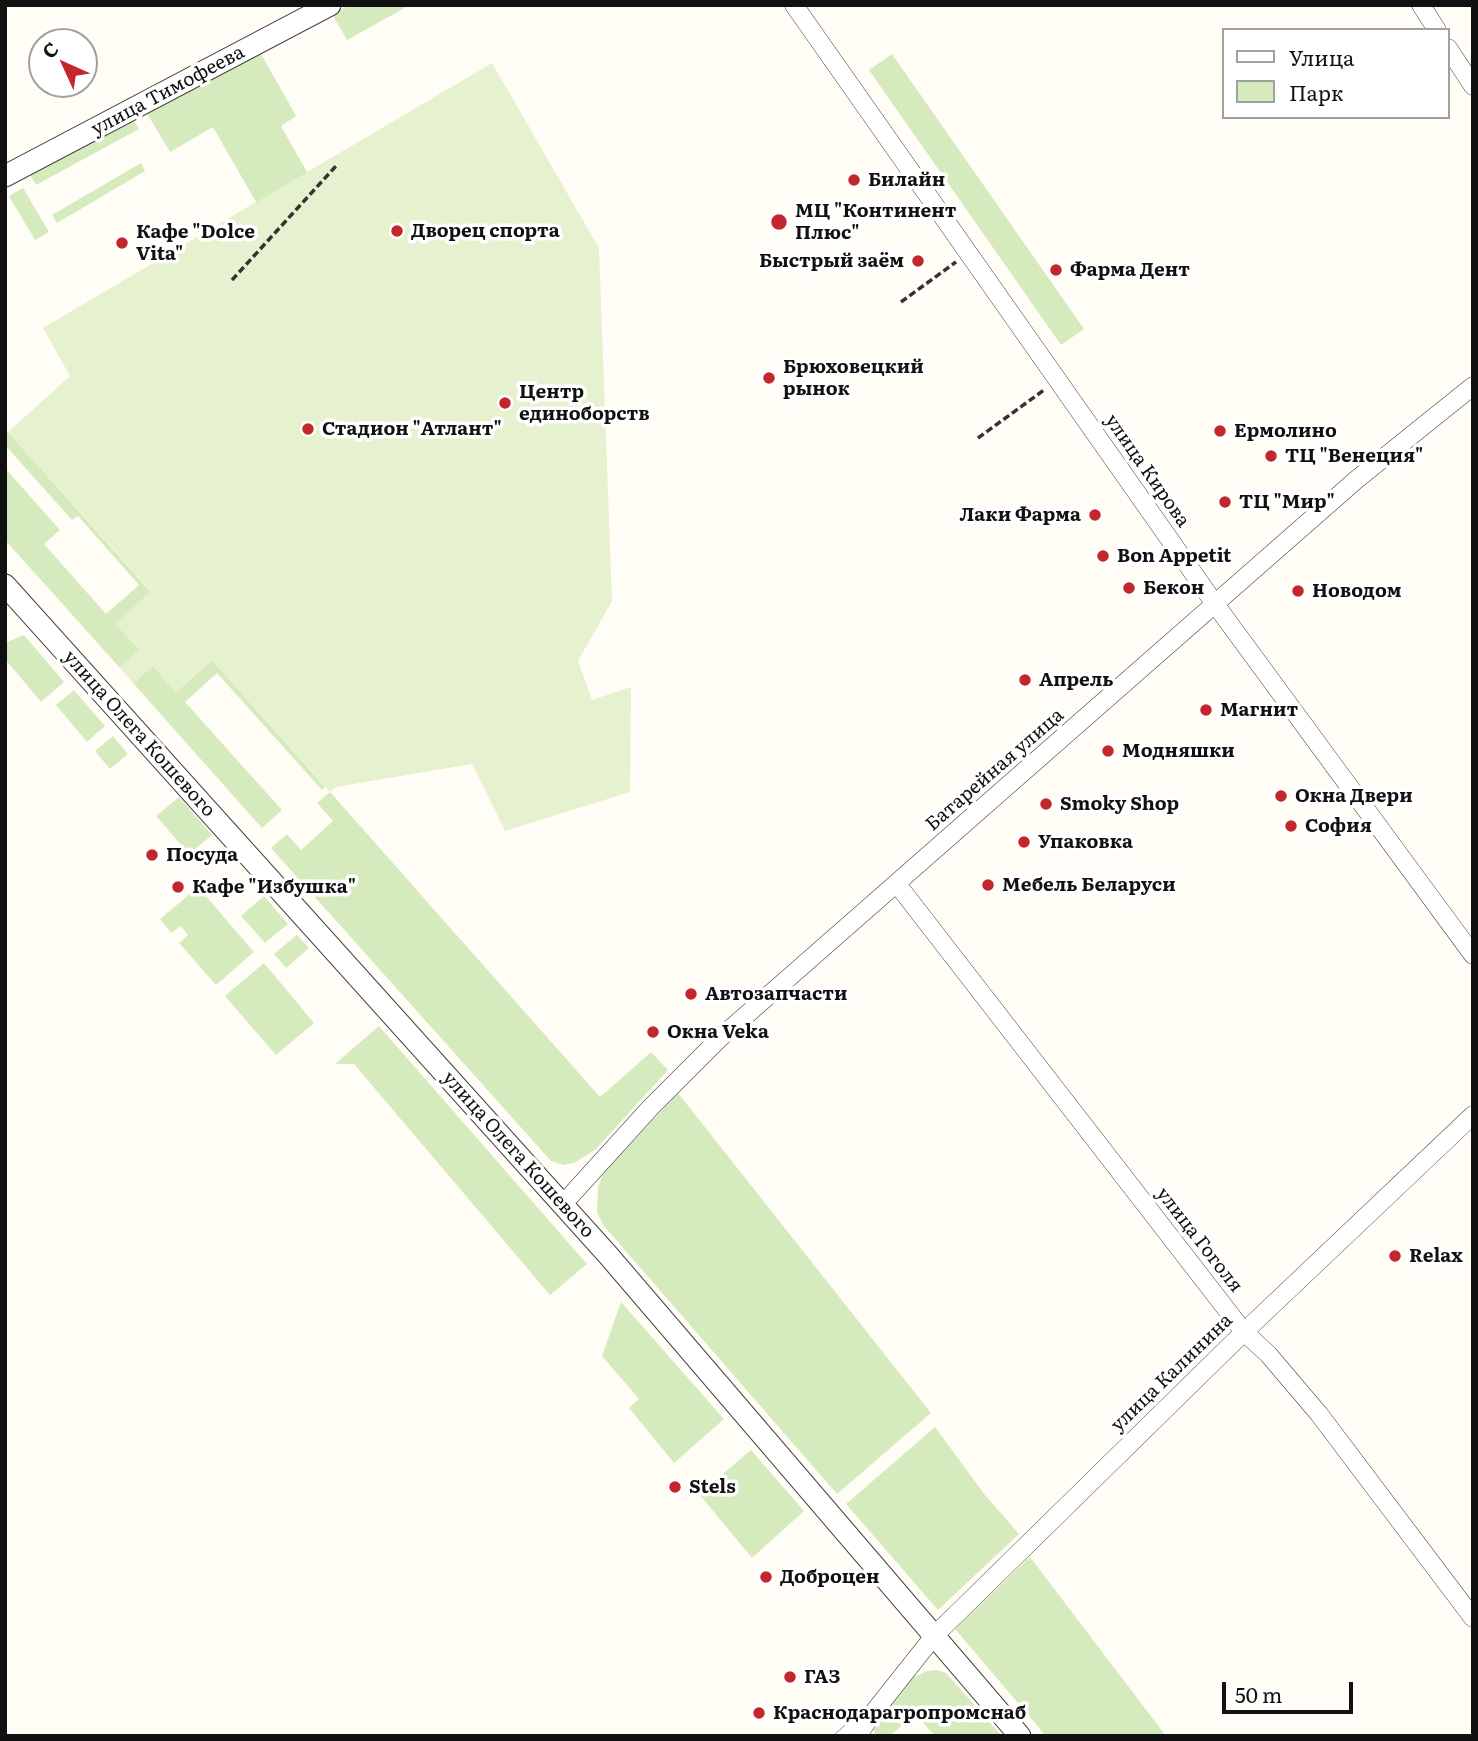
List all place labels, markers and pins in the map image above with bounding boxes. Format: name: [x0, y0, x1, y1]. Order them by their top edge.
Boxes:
place label: Билайн: [868, 169, 945, 191]
marker: Билайн: [846, 172, 862, 188]
place label: МЦ "Континент Плюс": [795, 200, 956, 244]
marker: МЦ "Континент Плюс": [769, 212, 789, 232]
place label: Дворец спорта: [411, 220, 560, 242]
place label: Кафе "Dolce Vita": [136, 221, 255, 265]
marker: Дворец спорта: [389, 223, 405, 239]
marker: Кафе "Dolce Vita": [114, 235, 130, 251]
place label: Быстрый заём: [759, 250, 904, 272]
marker: Быстрый заём: [910, 253, 926, 269]
place label: Фарма Дент: [1070, 259, 1190, 281]
marker: Фарма Дент: [1048, 262, 1064, 278]
place label: Брюховецкий рынок: [783, 356, 924, 400]
marker: Брюховецкий рынок: [761, 370, 777, 386]
place label: Центр единоборств: [519, 381, 650, 425]
marker: Центр единоборств: [497, 395, 513, 411]
place label: Стадион "Атлант": [322, 418, 502, 440]
place label: Ермолино: [1234, 420, 1337, 442]
marker: Стадион "Атлант": [300, 421, 316, 437]
marker: Ермолино: [1212, 423, 1228, 439]
place label: ТЦ "Венеция": [1285, 445, 1423, 467]
marker: ТЦ "Венеция": [1263, 448, 1279, 464]
place label: ТЦ "Мир": [1239, 491, 1335, 513]
marker: ТЦ "Мир": [1217, 494, 1233, 510]
place label: Лаки Фарма: [959, 504, 1081, 526]
marker: Лаки Фарма: [1087, 507, 1103, 523]
place label: Bon Appetit: [1117, 545, 1231, 567]
marker: Bon Appetit: [1095, 548, 1111, 564]
place label: Бекон: [1143, 577, 1204, 599]
marker: Бекон: [1121, 580, 1137, 596]
place label: Новодом: [1312, 580, 1402, 602]
marker: Новодом: [1290, 583, 1306, 599]
place label: Апрель: [1039, 669, 1113, 691]
marker: Апрель: [1017, 672, 1033, 688]
place label: Магнит: [1220, 699, 1298, 721]
marker: Магнит: [1198, 702, 1214, 718]
place label: Модняшки: [1122, 740, 1235, 762]
marker: Модняшки: [1100, 743, 1116, 759]
place label: Окна Двери: [1295, 785, 1413, 807]
marker: Окна Двери: [1273, 788, 1289, 804]
place label: Smoky Shop: [1060, 793, 1179, 815]
marker: Smoky Shop: [1038, 796, 1054, 812]
place label: София: [1305, 815, 1372, 837]
marker: София: [1283, 818, 1299, 834]
place label: Упаковка: [1038, 831, 1133, 853]
marker: Упаковка: [1016, 834, 1032, 850]
place label: Посуда: [166, 844, 238, 866]
marker: Посуда: [144, 847, 160, 863]
place label: Мебель Беларуси: [1002, 874, 1176, 896]
place label: Кафе "Избушка": [192, 876, 356, 898]
marker: Мебель Беларуси: [980, 877, 996, 893]
marker: Кафе "Избушка": [170, 879, 186, 895]
place label: Автозапчасти: [705, 983, 847, 1005]
marker: Автозапчасти: [683, 986, 699, 1002]
place label: Окна Veka: [667, 1021, 769, 1043]
marker: Окна Veka: [645, 1024, 661, 1040]
place label: Relax: [1409, 1245, 1463, 1267]
marker: Relax: [1387, 1248, 1403, 1264]
place label: Stels: [689, 1476, 736, 1498]
marker: Stels: [667, 1479, 683, 1495]
place label: Доброцен: [780, 1566, 879, 1588]
marker: Доброцен: [758, 1569, 774, 1585]
place label: ГАЗ: [804, 1666, 840, 1688]
marker: ГАЗ: [782, 1669, 798, 1685]
place label: Краснодарагропромснаб: [773, 1702, 1026, 1724]
marker: Краснодарагропромснаб: [751, 1705, 767, 1721]

